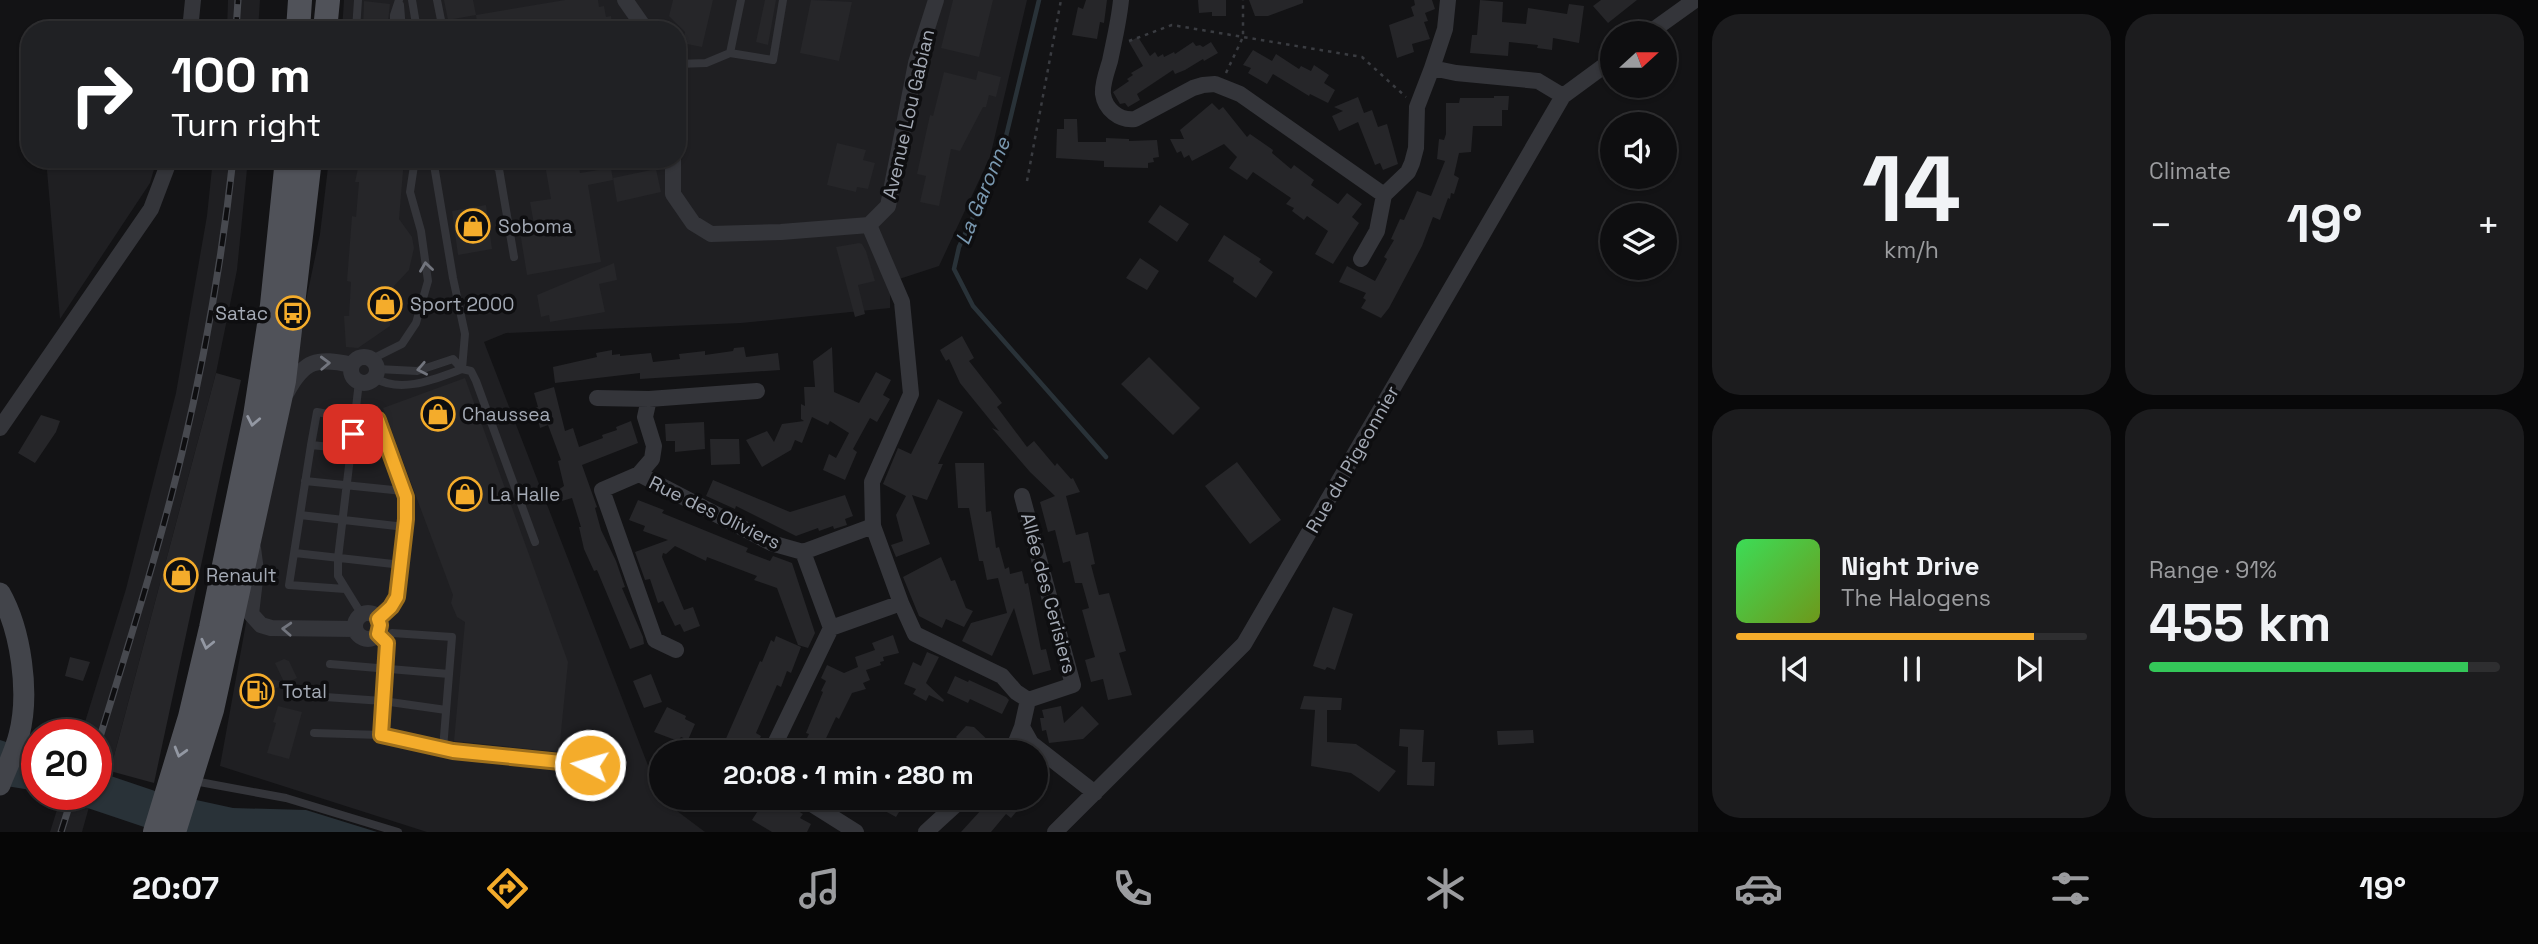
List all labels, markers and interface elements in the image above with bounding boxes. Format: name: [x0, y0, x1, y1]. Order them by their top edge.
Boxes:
north arrow: [1600, 21, 1676, 98]
map controls: [1600, 21, 1677, 280]
street label: Avenue Lou Gabian: [877, 27, 940, 201]
text: 100 m: [171, 44, 311, 106]
icon: right: [56, 49, 147, 140]
text: Turn right: [171, 105, 321, 145]
button: sound: [1600, 112, 1677, 189]
text: 14: [1862, 131, 1961, 248]
water label: La Garonne: [949, 132, 1017, 249]
text: Climate: [2149, 156, 2231, 186]
text: 19°: [2286, 191, 2363, 257]
text: −: [2149, 201, 2173, 249]
text: +: [2476, 201, 2500, 249]
button: layers: [1600, 203, 1677, 280]
shop icon: Soboma: [454, 207, 492, 245]
place label: Soboma: [498, 214, 573, 239]
text: km/h: [1884, 235, 1939, 265]
one-way arrow: [419, 261, 434, 273]
shop icon: Sport 2000: [366, 285, 404, 323]
place label: Sport 2000: [410, 292, 514, 317]
bus stop icon: Satac: [274, 294, 312, 332]
place label: Satac: [215, 301, 268, 326]
one-way arrow: [320, 356, 331, 371]
one-way arrow: [417, 361, 428, 376]
street label: Rue du Pigeonnier: [1300, 381, 1405, 537]
shop icon: Chaussea: [419, 395, 457, 433]
place label: Chaussea: [462, 402, 550, 427]
pin: [323, 404, 383, 464]
one-way arrow: [247, 415, 262, 427]
icon: arrive: [334, 415, 372, 453]
street label: Rue des Oliviers: [645, 470, 785, 555]
shop icon: La Halle: [446, 475, 484, 513]
place label: La Halle: [490, 482, 560, 507]
street label: Allée des Cerisiers: [1015, 510, 1082, 676]
text: Night Drive: [1841, 549, 1979, 583]
text: Range · 91%: [2149, 555, 2277, 585]
shop icon: Renault: [162, 556, 200, 594]
place label: Renault: [206, 563, 277, 588]
text: The Halogens: [1841, 583, 1991, 613]
text: 455 km: [2149, 590, 2331, 656]
one-way arrow: [281, 621, 292, 636]
one-way arrow: [201, 638, 215, 650]
icon: previous: [1776, 650, 1814, 688]
icon: pause: [1893, 650, 1931, 688]
icon: next: [2010, 650, 2048, 688]
fuel station icon: Total: [238, 672, 276, 710]
place label: Total: [282, 679, 327, 704]
speed limit sign: 20: [21, 719, 112, 810]
position arrow: [553, 728, 627, 802]
one-way arrow: [174, 746, 188, 758]
text: 20:08 · 1 min · 280 m: [723, 758, 974, 792]
icon: directions: [483, 864, 532, 913]
icon: music: [795, 864, 844, 913]
icon: phone: [1108, 864, 1157, 913]
icon: climate: [1421, 864, 1470, 913]
icon: car: [1734, 864, 1783, 913]
icon: filters: [2046, 864, 2095, 913]
text: 20:07: [132, 868, 219, 908]
text: 19°: [2359, 868, 2406, 908]

